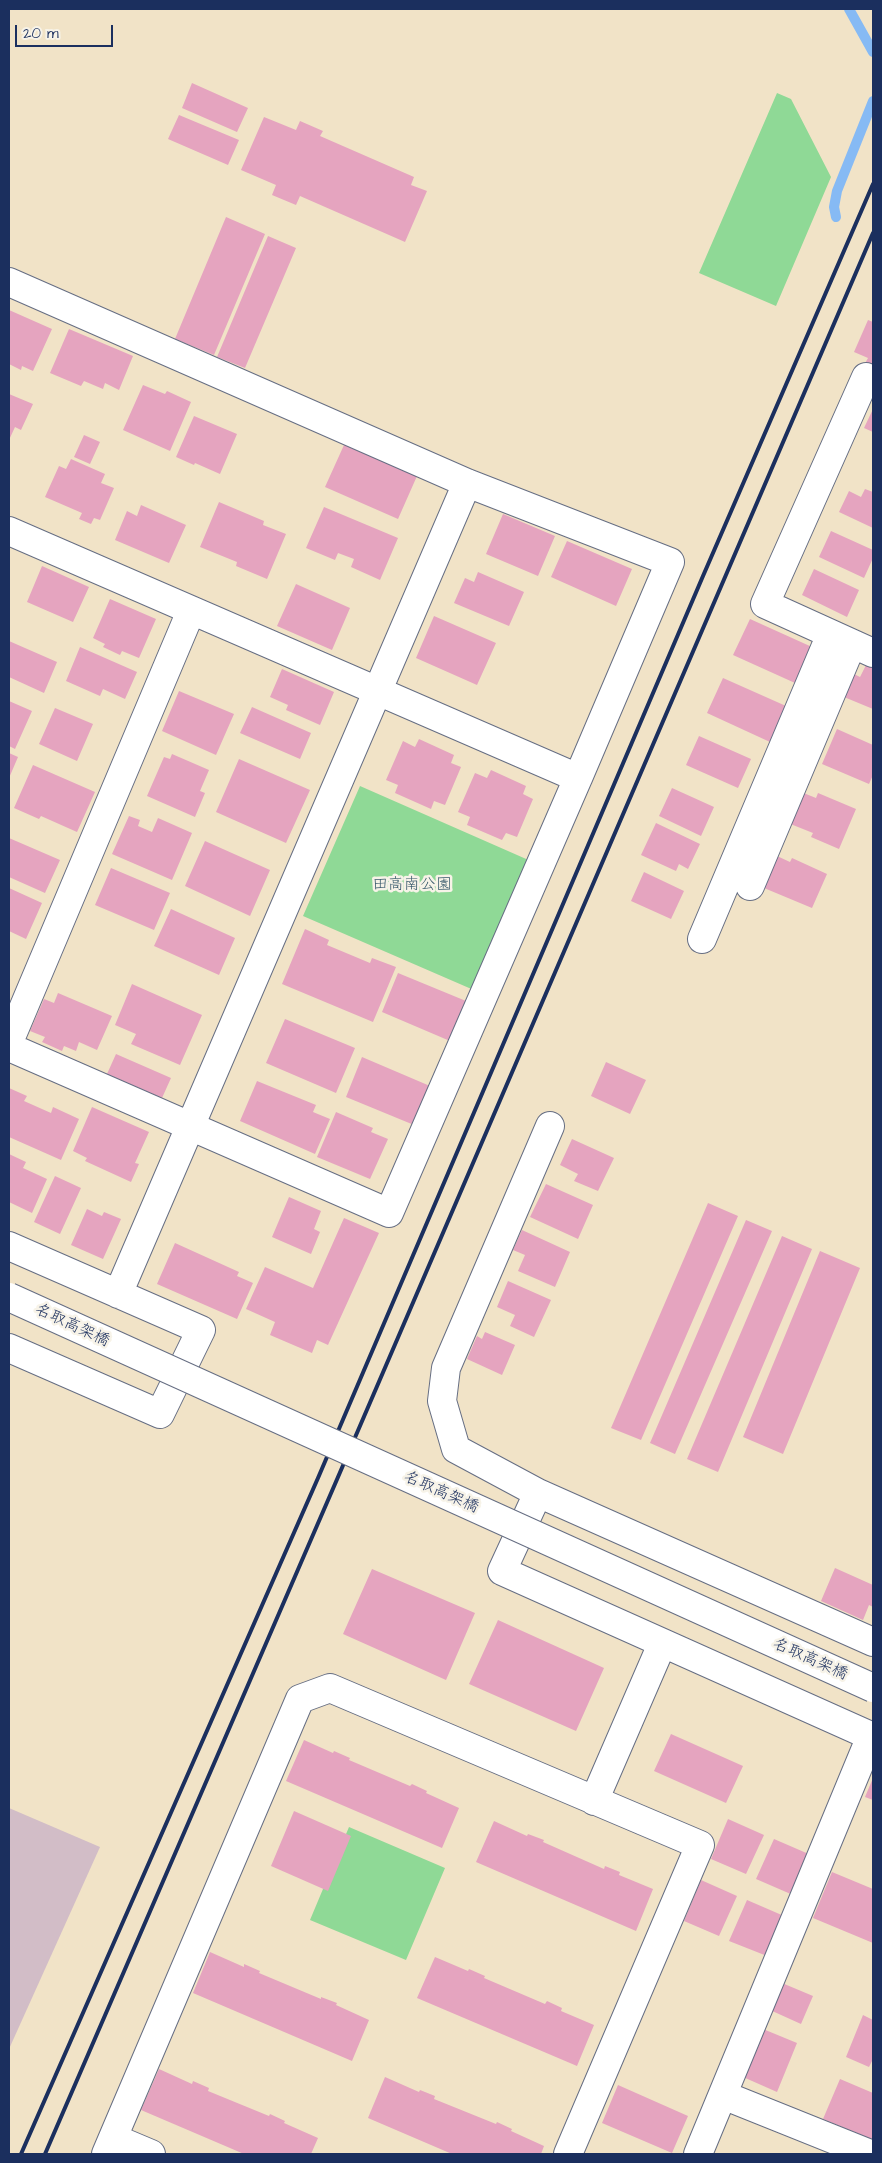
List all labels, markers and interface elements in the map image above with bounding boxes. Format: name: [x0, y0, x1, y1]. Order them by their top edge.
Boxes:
scale bar: [18, 15, 115, 47]
text: 20 m: [23, 23, 59, 44]
park label: 田高南公園: [372, 876, 452, 896]
street label: 名取高架橋: [32, 1300, 112, 1352]
street label: 名取高架橋: [401, 1468, 481, 1518]
street label: 名取高架橋: [770, 1635, 850, 1685]

